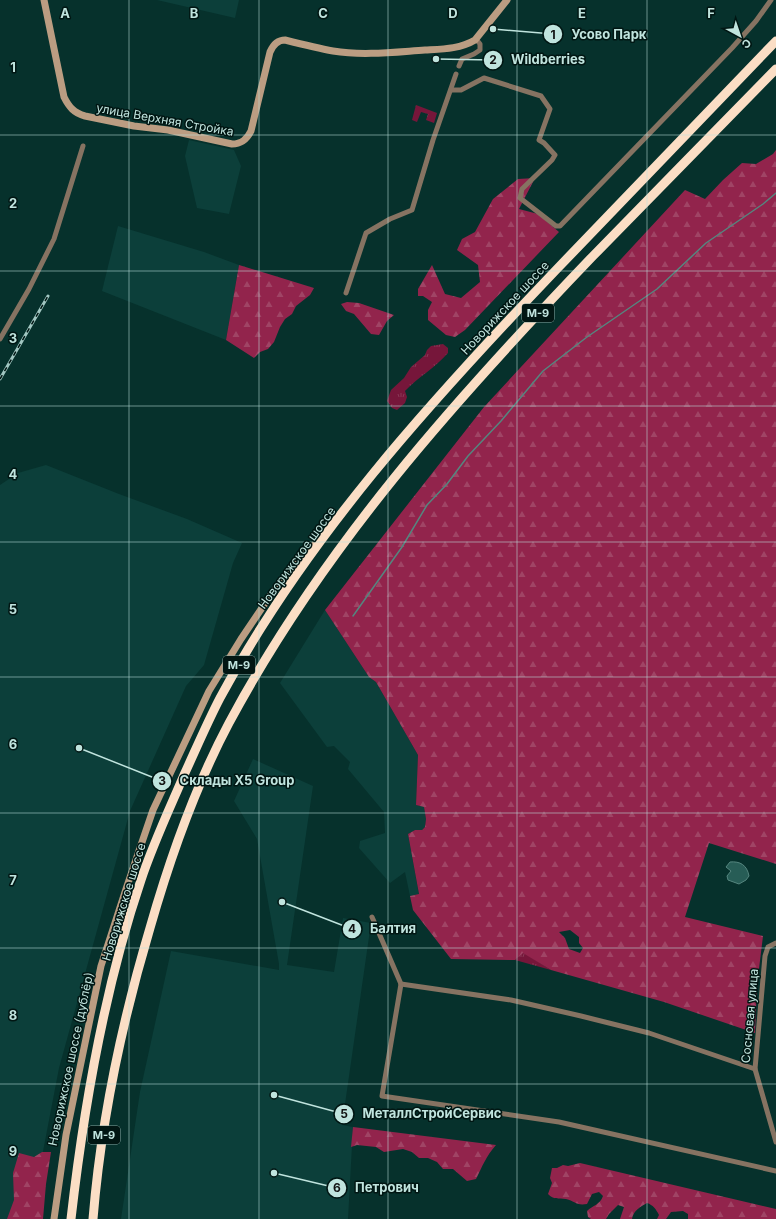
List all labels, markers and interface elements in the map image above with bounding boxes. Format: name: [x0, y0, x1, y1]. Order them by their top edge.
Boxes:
text: A: [60, 5, 70, 21]
text: B: [190, 5, 199, 21]
text: C: [318, 5, 328, 21]
text: D: [448, 5, 458, 21]
text: E: [578, 5, 586, 21]
text: F: [707, 5, 715, 21]
north arrow: [720, 16, 760, 56]
callout: Усово Парк: [543, 22, 654, 47]
text: Усово Парк: [572, 26, 647, 42]
text: 1: [550, 27, 556, 42]
text: С: [739, 36, 754, 52]
callout: Wildberries: [483, 47, 593, 72]
text: Wildberries: [511, 51, 585, 67]
text: 2: [489, 52, 497, 67]
text: 1: [10, 59, 16, 75]
street label: улица Верхняя Стройка: [95, 100, 235, 139]
text: 2: [9, 195, 17, 211]
street label: Новорижское шоссе: [457, 258, 552, 358]
road number: М-9: [522, 304, 554, 322]
text: 3: [9, 330, 17, 346]
text: 4: [9, 466, 18, 482]
street label: Новорижское шоссе: [255, 504, 339, 612]
text: 5: [9, 601, 17, 617]
road number: М-9: [223, 656, 255, 674]
text: 6: [9, 736, 17, 752]
callout: Склады X5 Group: [152, 768, 303, 793]
text: Склады X5 Group: [180, 772, 294, 788]
text: 3: [158, 773, 166, 788]
street label: Новорижское шоссе: [98, 841, 149, 963]
text: 7: [9, 872, 17, 888]
callout: Балтия: [342, 916, 425, 941]
text: Балтия: [370, 920, 416, 936]
text: 4: [348, 921, 356, 936]
street label: Сосновая улица: [738, 968, 761, 1064]
street label: Новорижское шоссе (дублёр): [45, 971, 96, 1147]
text: 8: [9, 1007, 17, 1023]
callout: МеталлСтройСервис: [334, 1101, 509, 1126]
text: МеталлСтройСервис: [363, 1105, 502, 1121]
text: 5: [340, 1106, 348, 1121]
road number: М-9: [88, 1126, 120, 1144]
text: 9: [9, 1143, 17, 1159]
callout: Петрович: [327, 1175, 427, 1200]
text: Петрович: [355, 1179, 419, 1195]
text: 6: [333, 1180, 341, 1195]

